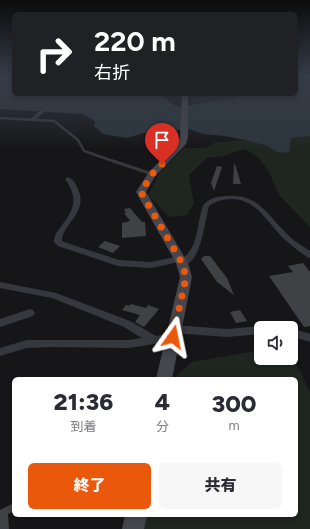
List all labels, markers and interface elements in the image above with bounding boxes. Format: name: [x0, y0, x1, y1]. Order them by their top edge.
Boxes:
text: 220 m: [94, 24, 176, 58]
icon: right: [28, 28, 80, 80]
text: 右折: [94, 62, 130, 84]
pin: [145, 123, 179, 164]
icon: arrive: [151, 129, 173, 151]
position arrow: [152, 316, 194, 358]
map controls: [254, 321, 298, 365]
button: sound: [254, 321, 298, 365]
text: 21:36: [54, 387, 113, 416]
text: 4: [155, 387, 170, 416]
text: 300: [212, 389, 256, 418]
text: m: [229, 418, 240, 433]
text: 到着: [70, 419, 96, 434]
text: 分: [156, 419, 169, 434]
button: 終了: [28, 463, 151, 509]
button: 共有: [159, 463, 282, 509]

